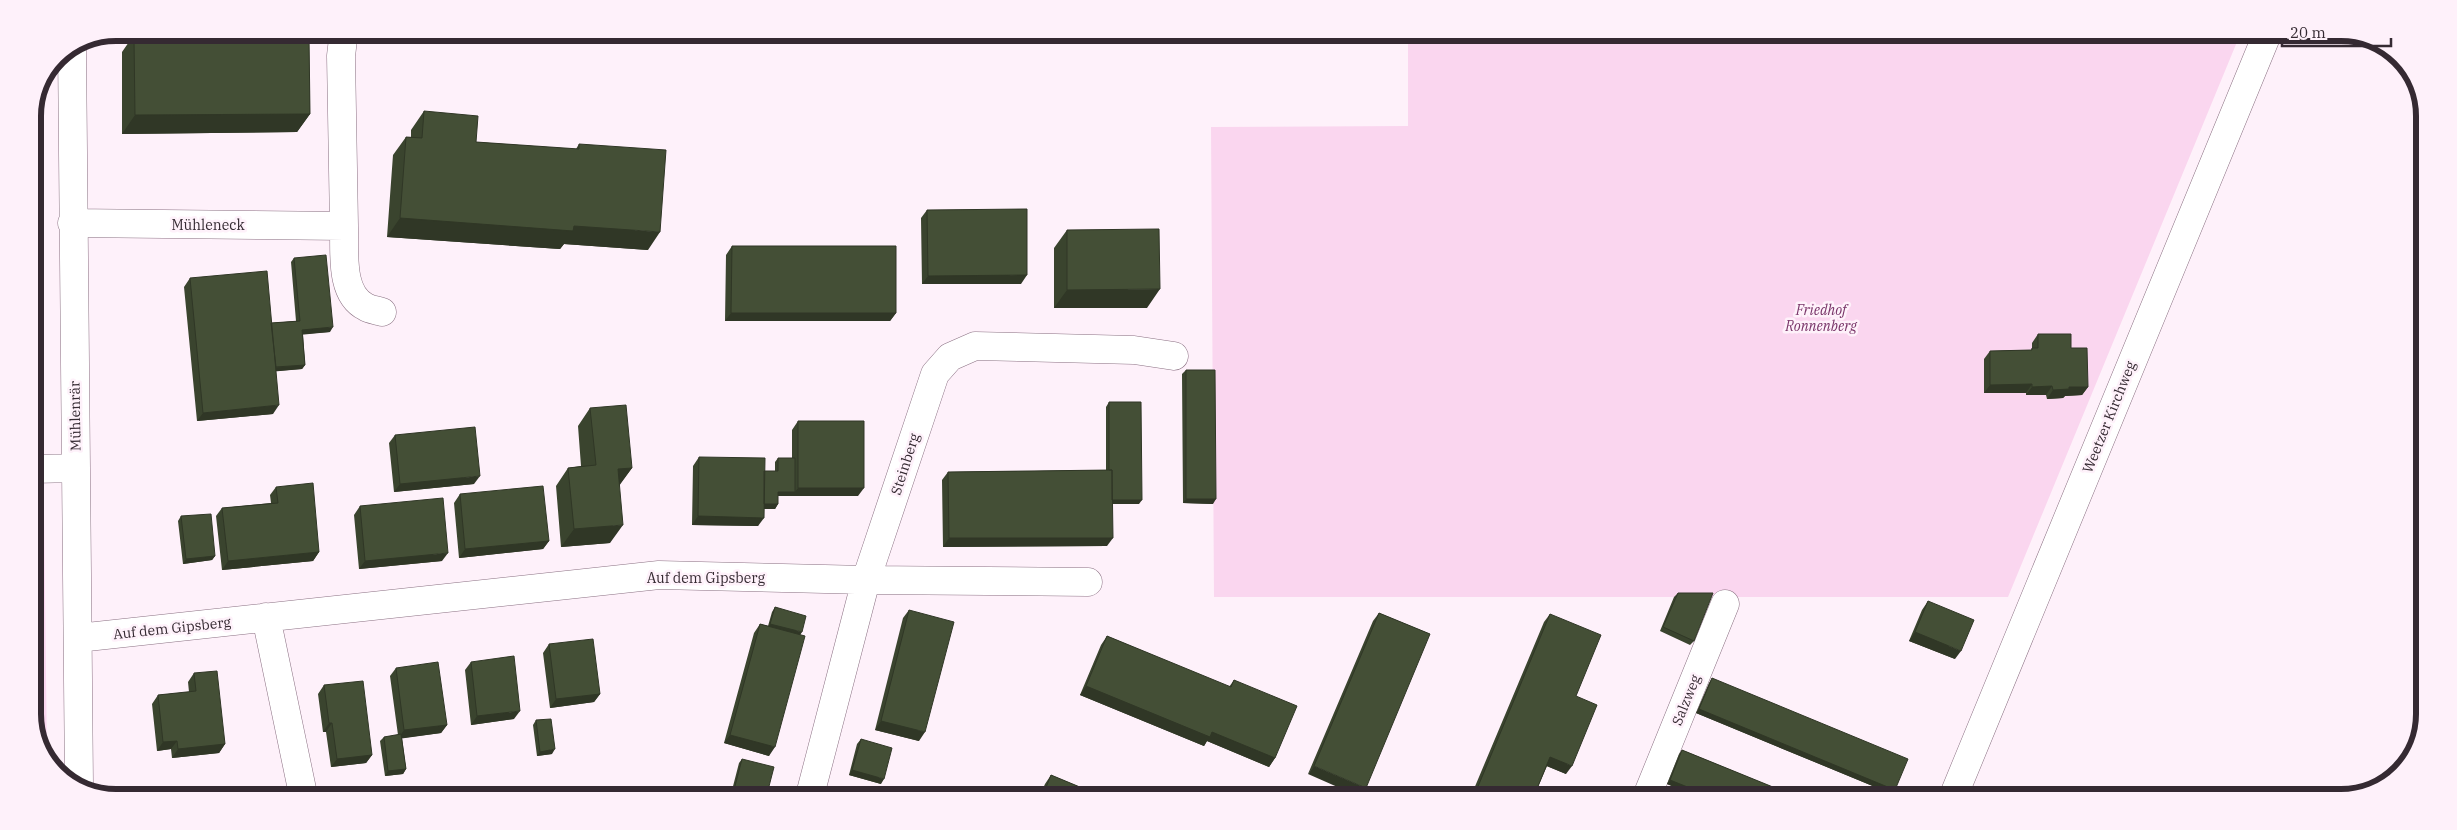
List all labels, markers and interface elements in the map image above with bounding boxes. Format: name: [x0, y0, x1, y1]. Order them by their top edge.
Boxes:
scale bar: [2282, 15, 2391, 47]
text: 20 m: [2290, 23, 2326, 42]
street label: Mühleneck: [171, 216, 245, 234]
park label: Friedhof Ronnenberg: [1784, 301, 1857, 335]
street label: Weetzer Kirchweg: [2078, 358, 2140, 476]
street label: Mühlenrär: [65, 380, 85, 451]
street label: Steinberg: [887, 430, 924, 497]
street label: Auf dem Gipsberg: [647, 569, 766, 587]
street label: Auf dem Gipsberg: [112, 613, 232, 643]
street label: Salzweg: [1668, 672, 1704, 728]

